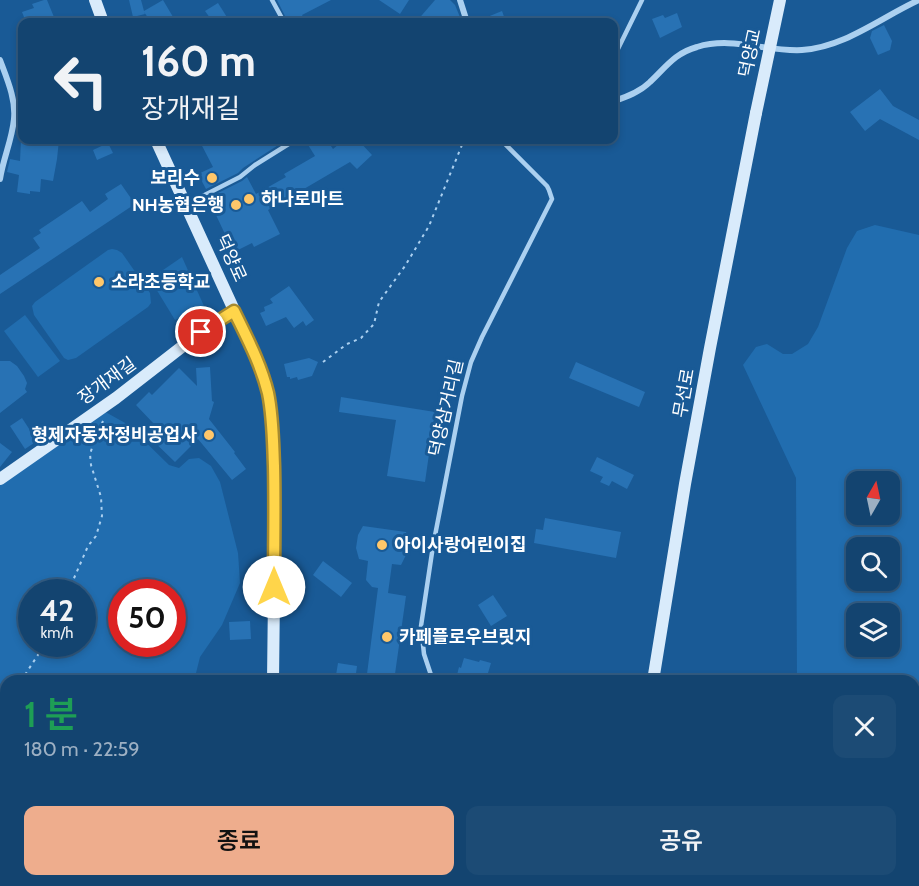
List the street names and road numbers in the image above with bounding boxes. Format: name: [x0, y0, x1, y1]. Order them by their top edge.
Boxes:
street label: 덕양교: [734, 26, 766, 80]
street label: 덕양로: [211, 231, 251, 285]
street label: 장개재길: [74, 353, 140, 409]
street label: 덕양삼거리길: [424, 357, 468, 459]
street label: 무선로: [669, 367, 699, 419]

